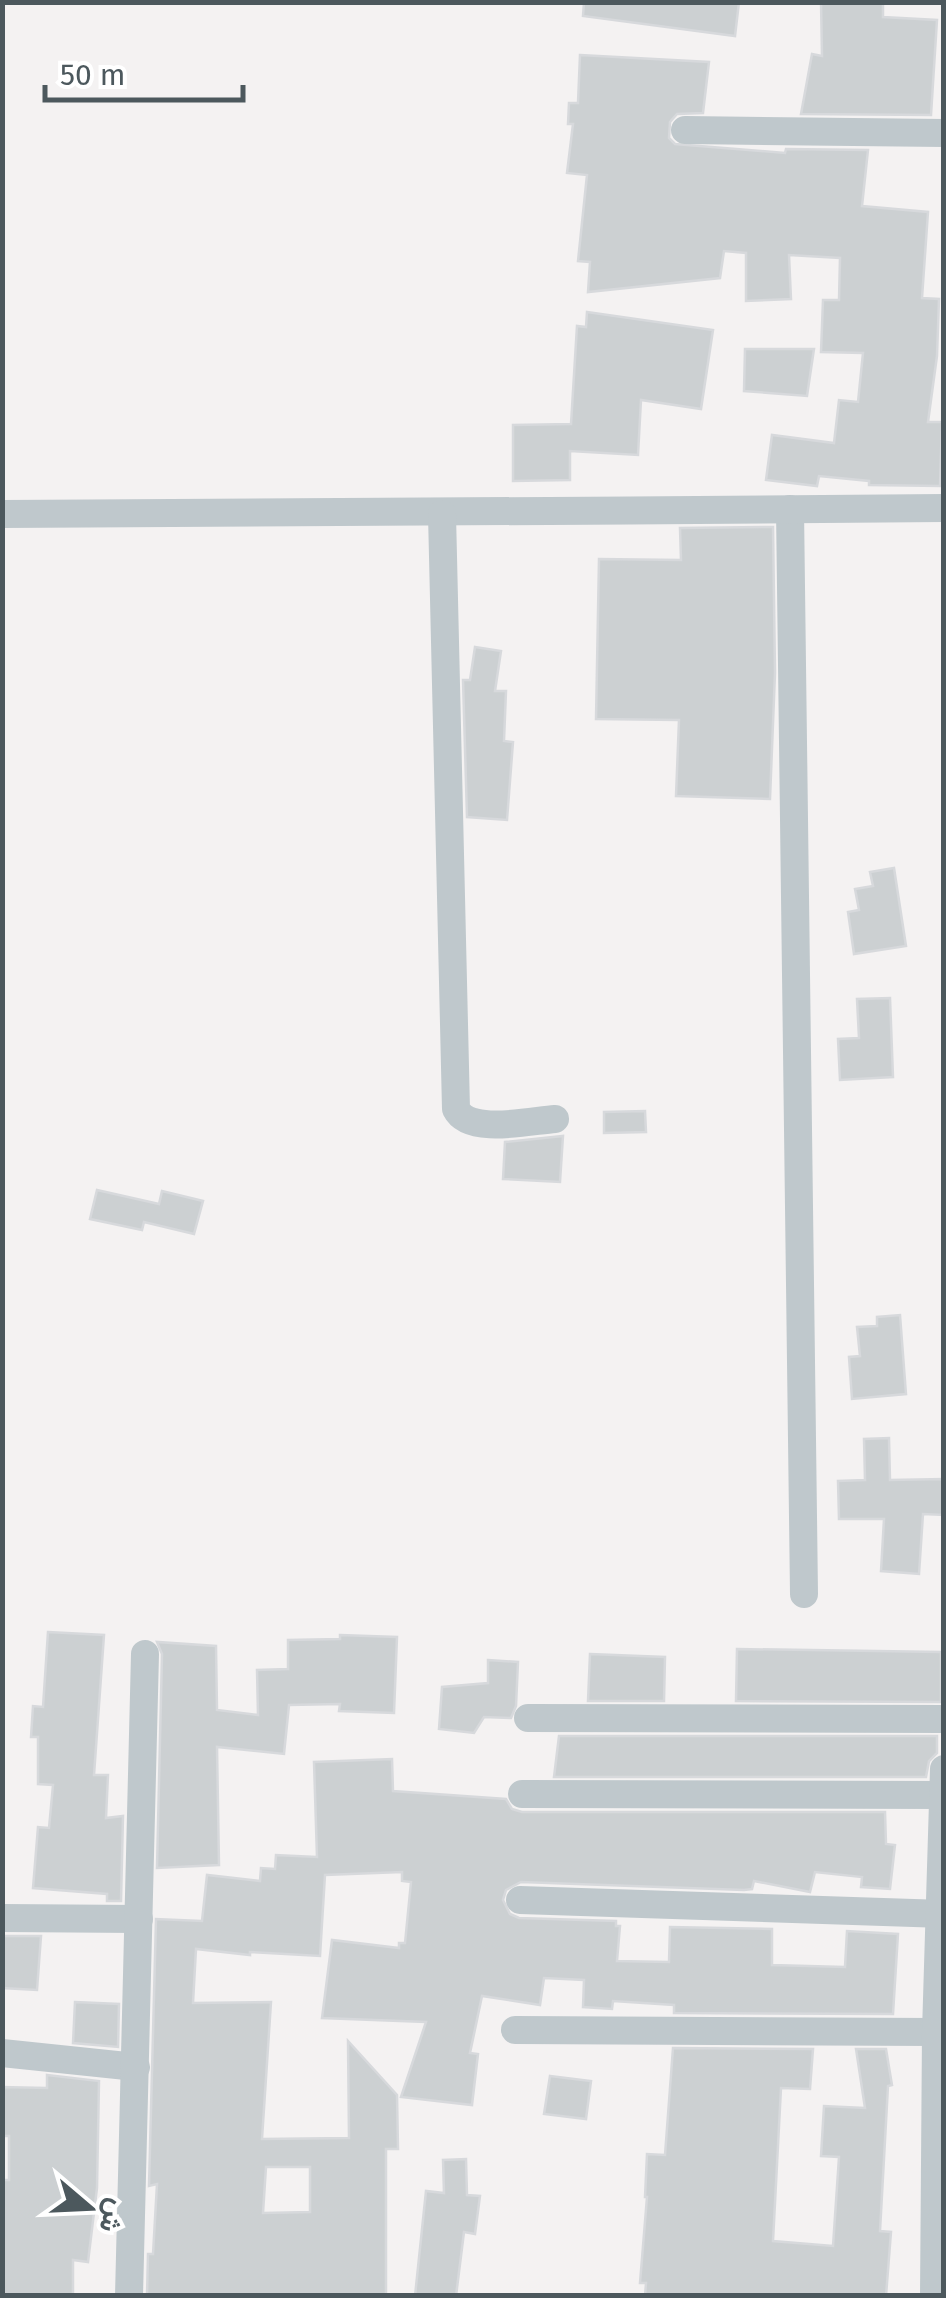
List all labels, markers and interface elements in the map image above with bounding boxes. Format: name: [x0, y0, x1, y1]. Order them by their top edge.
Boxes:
scale bar: [45, 40, 242, 102]
text: 50 m: [60, 57, 125, 93]
north arrow: [40, 2158, 140, 2258]
text: ش: [92, 2195, 134, 2237]

